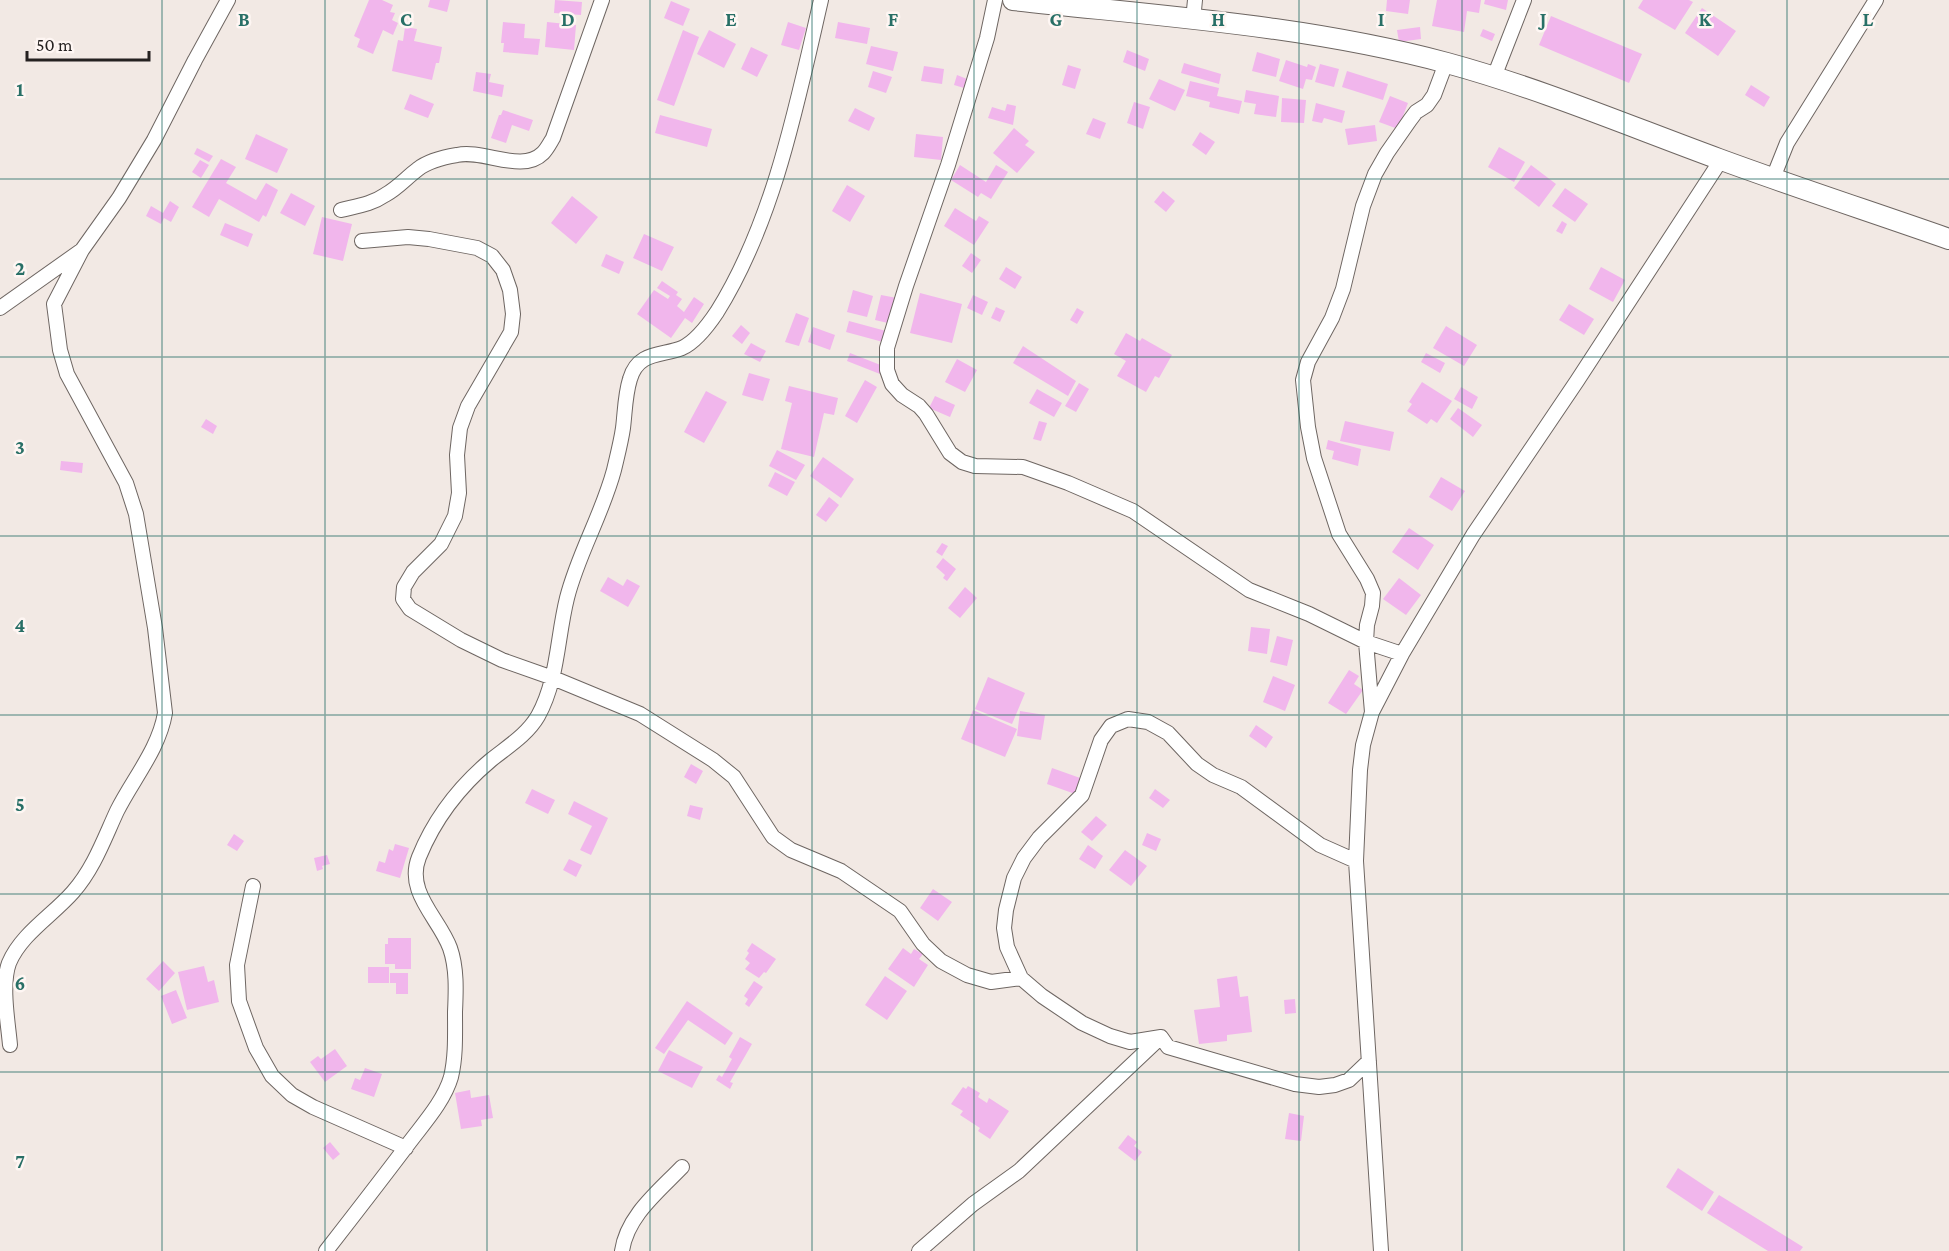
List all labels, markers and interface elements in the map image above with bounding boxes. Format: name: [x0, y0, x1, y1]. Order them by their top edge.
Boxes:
text: B: [238, 8, 250, 30]
text: C: [400, 8, 412, 30]
text: D: [561, 8, 575, 30]
text: E: [725, 8, 737, 30]
text: F: [888, 8, 899, 30]
text: G: [1050, 8, 1063, 30]
text: H: [1211, 8, 1225, 30]
text: I: [1378, 8, 1385, 30]
text: J: [1538, 8, 1547, 30]
text: K: [1699, 8, 1713, 30]
text: L: [1863, 8, 1874, 30]
scale bar: [27, 24, 148, 62]
text: 50 m: [36, 35, 73, 55]
text: 1: [16, 78, 24, 100]
text: 2: [15, 257, 25, 279]
text: 3: [15, 436, 25, 458]
text: 4: [15, 614, 26, 636]
text: 5: [15, 793, 25, 815]
text: 6: [15, 972, 25, 994]
text: 7: [15, 1150, 25, 1172]

